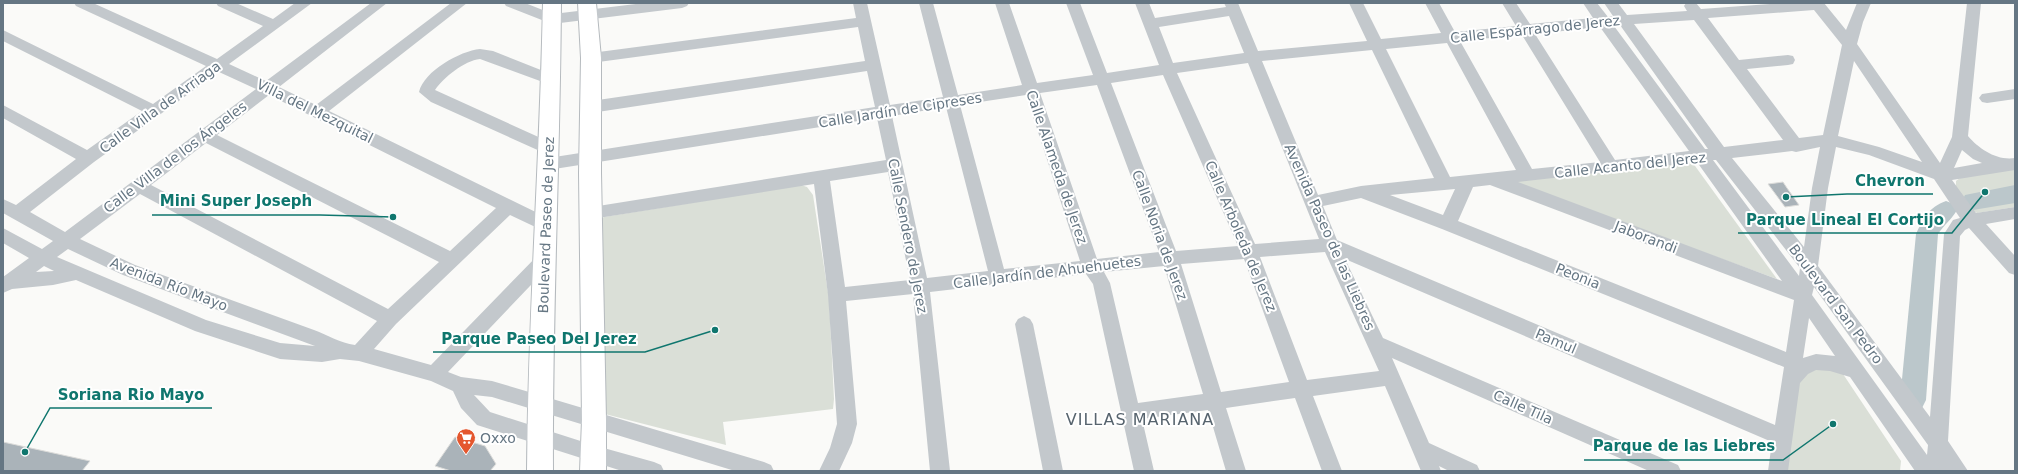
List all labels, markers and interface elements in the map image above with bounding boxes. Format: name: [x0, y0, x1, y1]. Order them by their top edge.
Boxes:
street label: Calle Espárrago de Jerez: [1449, 12, 1621, 46]
street label: Calle Villa de Arriaga: [96, 58, 224, 156]
street label: Villa del Mezquital: [254, 76, 376, 146]
street label: Calle Alameda de Jerez: [1023, 88, 1091, 246]
street label: Calle Jardín de Cipreses: [817, 89, 983, 131]
street label: Calle Villa de los Ángeles: [100, 98, 250, 216]
street label: Boulevard Paseo de Jerez: [535, 136, 557, 314]
street label: Avenida Paseo de las Liebres: [1282, 141, 1378, 333]
street label: Calle Acanto del Jerez: [1553, 149, 1707, 181]
street label: Calle Sendero de Jerez: [885, 157, 931, 315]
street label: Calle Arboleda de Jerez: [1202, 158, 1280, 314]
callout: Chevron: [1847, 167, 1933, 194]
street label: Calle Noria de Jerez: [1129, 168, 1191, 302]
text: Chevron: [1855, 172, 1925, 190]
callout: Mini Super Joseph: [152, 188, 320, 215]
text: Mini Super Joseph: [160, 192, 312, 210]
callout: Parque Lineal El Cortijo: [1738, 206, 1952, 233]
text: Parque Lineal El Cortijo: [1746, 211, 1944, 229]
street label: Jaborandi: [1611, 217, 1680, 256]
street label: Boulevard San Pedro: [1786, 241, 1886, 367]
street label: Calle Jardín de Ahuehuetes: [952, 253, 1142, 291]
street label: Avenida Río Mayo: [108, 254, 230, 314]
street label: Peonia: [1553, 260, 1603, 292]
callout: Parque Paseo Del Jerez: [433, 325, 645, 352]
street label: Pamul: [1533, 325, 1579, 357]
text: Parque Paseo Del Jerez: [441, 330, 637, 348]
callout: Soriana Rio Mayo: [50, 381, 212, 408]
text: Soriana Rio Mayo: [58, 386, 204, 404]
street label: Calle Tila: [1491, 387, 1555, 427]
district label: VILLAS MARIANA: [1066, 410, 1214, 429]
supermarket icon: Oxxo: [455, 427, 477, 455]
place label: Oxxo: [480, 430, 516, 446]
callout: Parque de las Liebres: [1584, 433, 1783, 460]
text: Parque de las Liebres: [1593, 437, 1775, 455]

